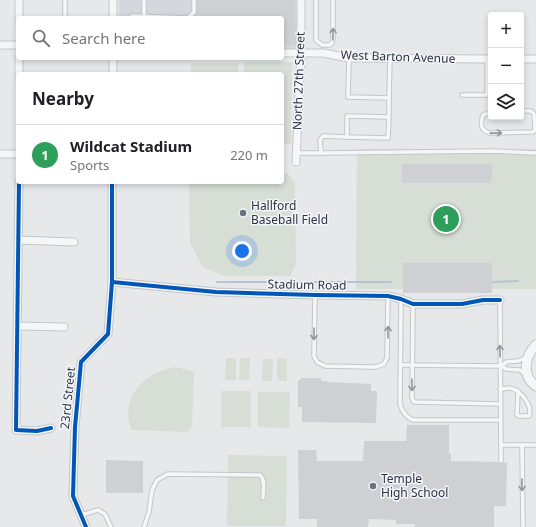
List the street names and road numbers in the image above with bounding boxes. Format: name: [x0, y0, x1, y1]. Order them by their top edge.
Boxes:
street label: North 27th Street: [288, 31, 309, 130]
street label: West Barton Avenue: [340, 46, 456, 67]
street label: Stadium Road: [267, 275, 347, 294]
street label: 23rd Street: [56, 365, 79, 430]

